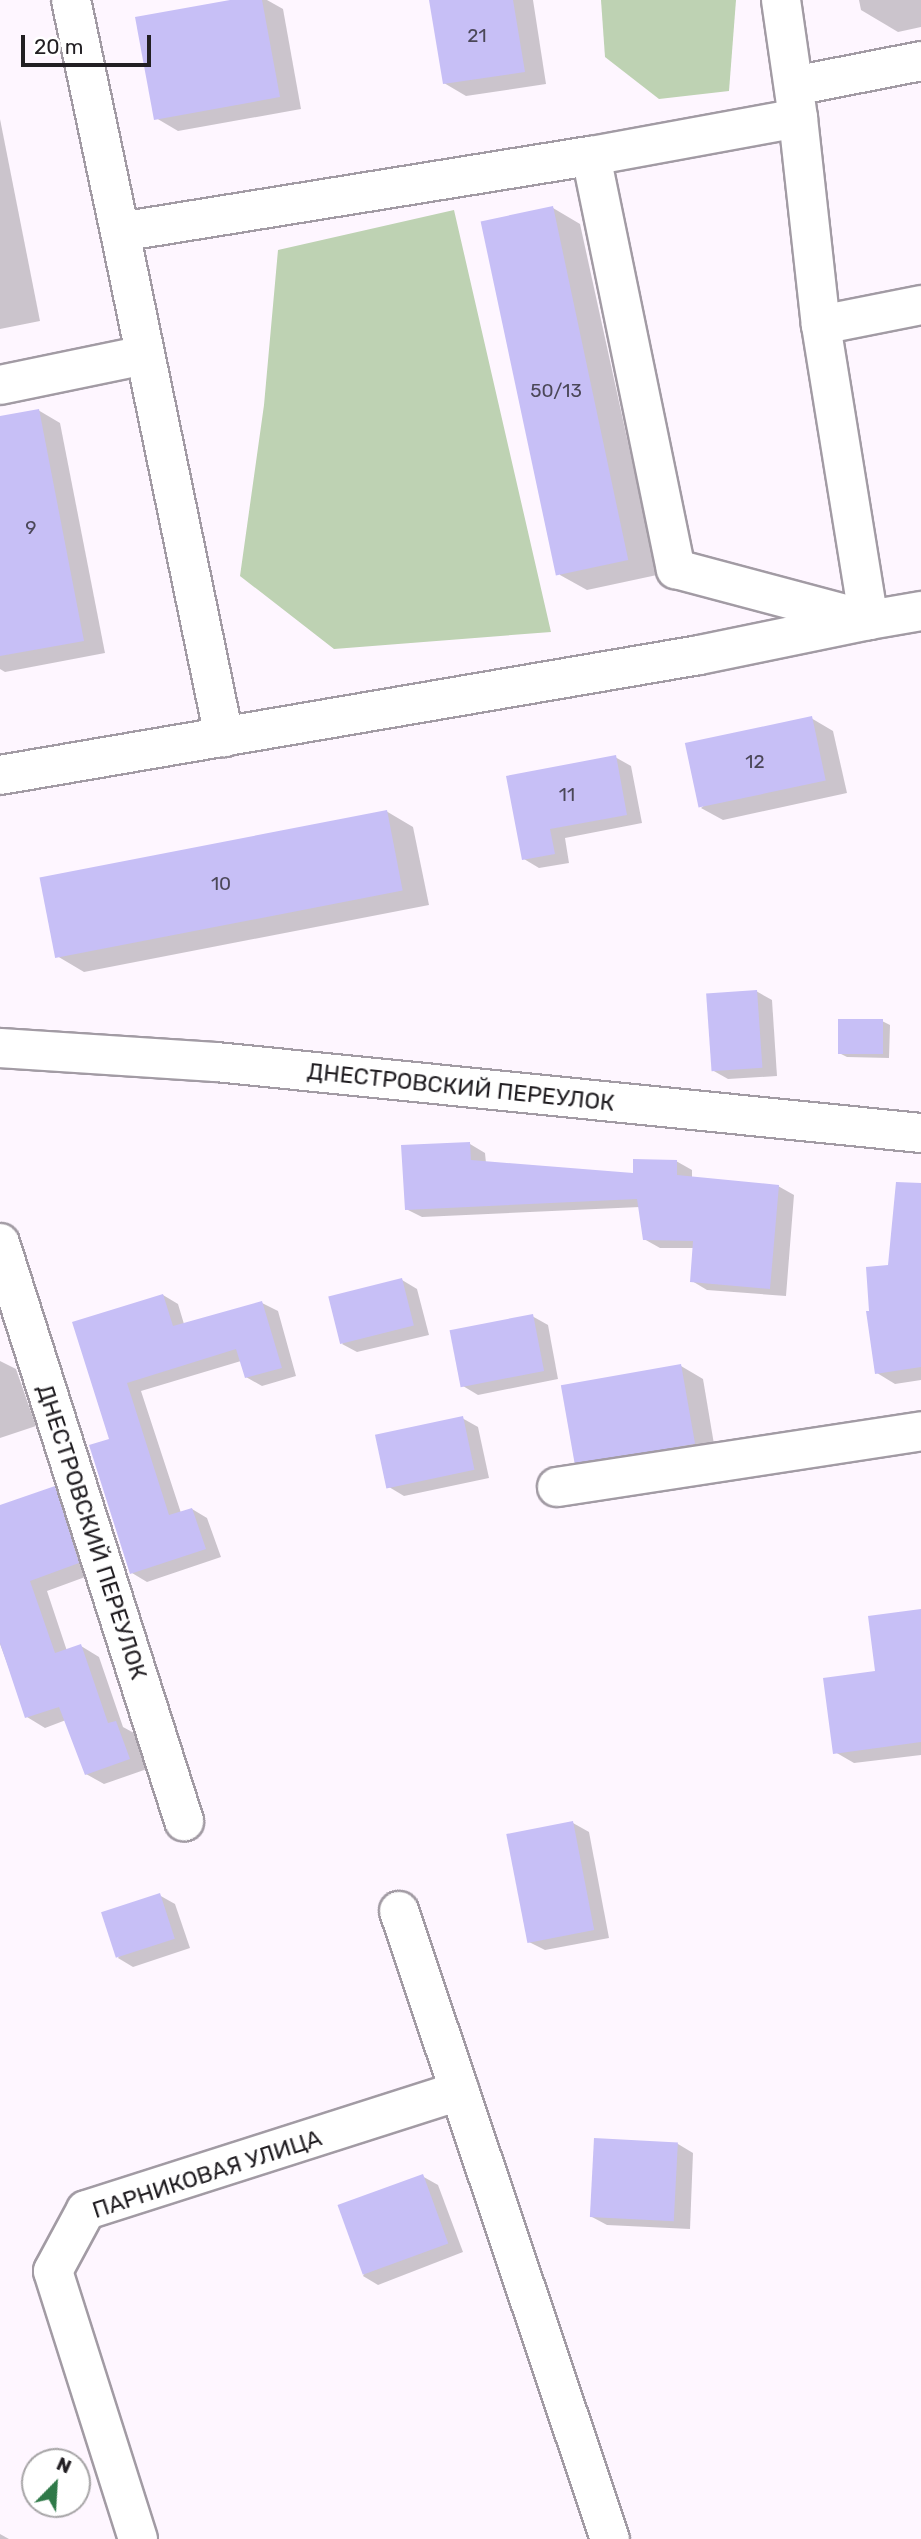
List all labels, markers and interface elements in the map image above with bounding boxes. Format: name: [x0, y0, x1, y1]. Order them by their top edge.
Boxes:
scale bar: [24, 21, 154, 65]
house number: 21: [467, 25, 487, 47]
text: 20 m: [34, 34, 83, 59]
house number: 50/13: [530, 380, 582, 402]
house number: 9: [25, 517, 37, 539]
house number: 12: [745, 751, 765, 773]
house number: 11: [559, 784, 575, 806]
house number: 10: [211, 873, 231, 895]
street label: ДНЕСТРОВСКИЙ ПЕРЕУЛОК: [306, 1057, 616, 1117]
street label: ДНЕСТРОВСКИЙ ПЕРЕУЛОК: [31, 1381, 153, 1683]
street label: ПАРНИКОВАЯ УЛИЦА: [89, 2124, 325, 2224]
north arrow: [21, 2448, 91, 2518]
text: N: [53, 2452, 75, 2478]

